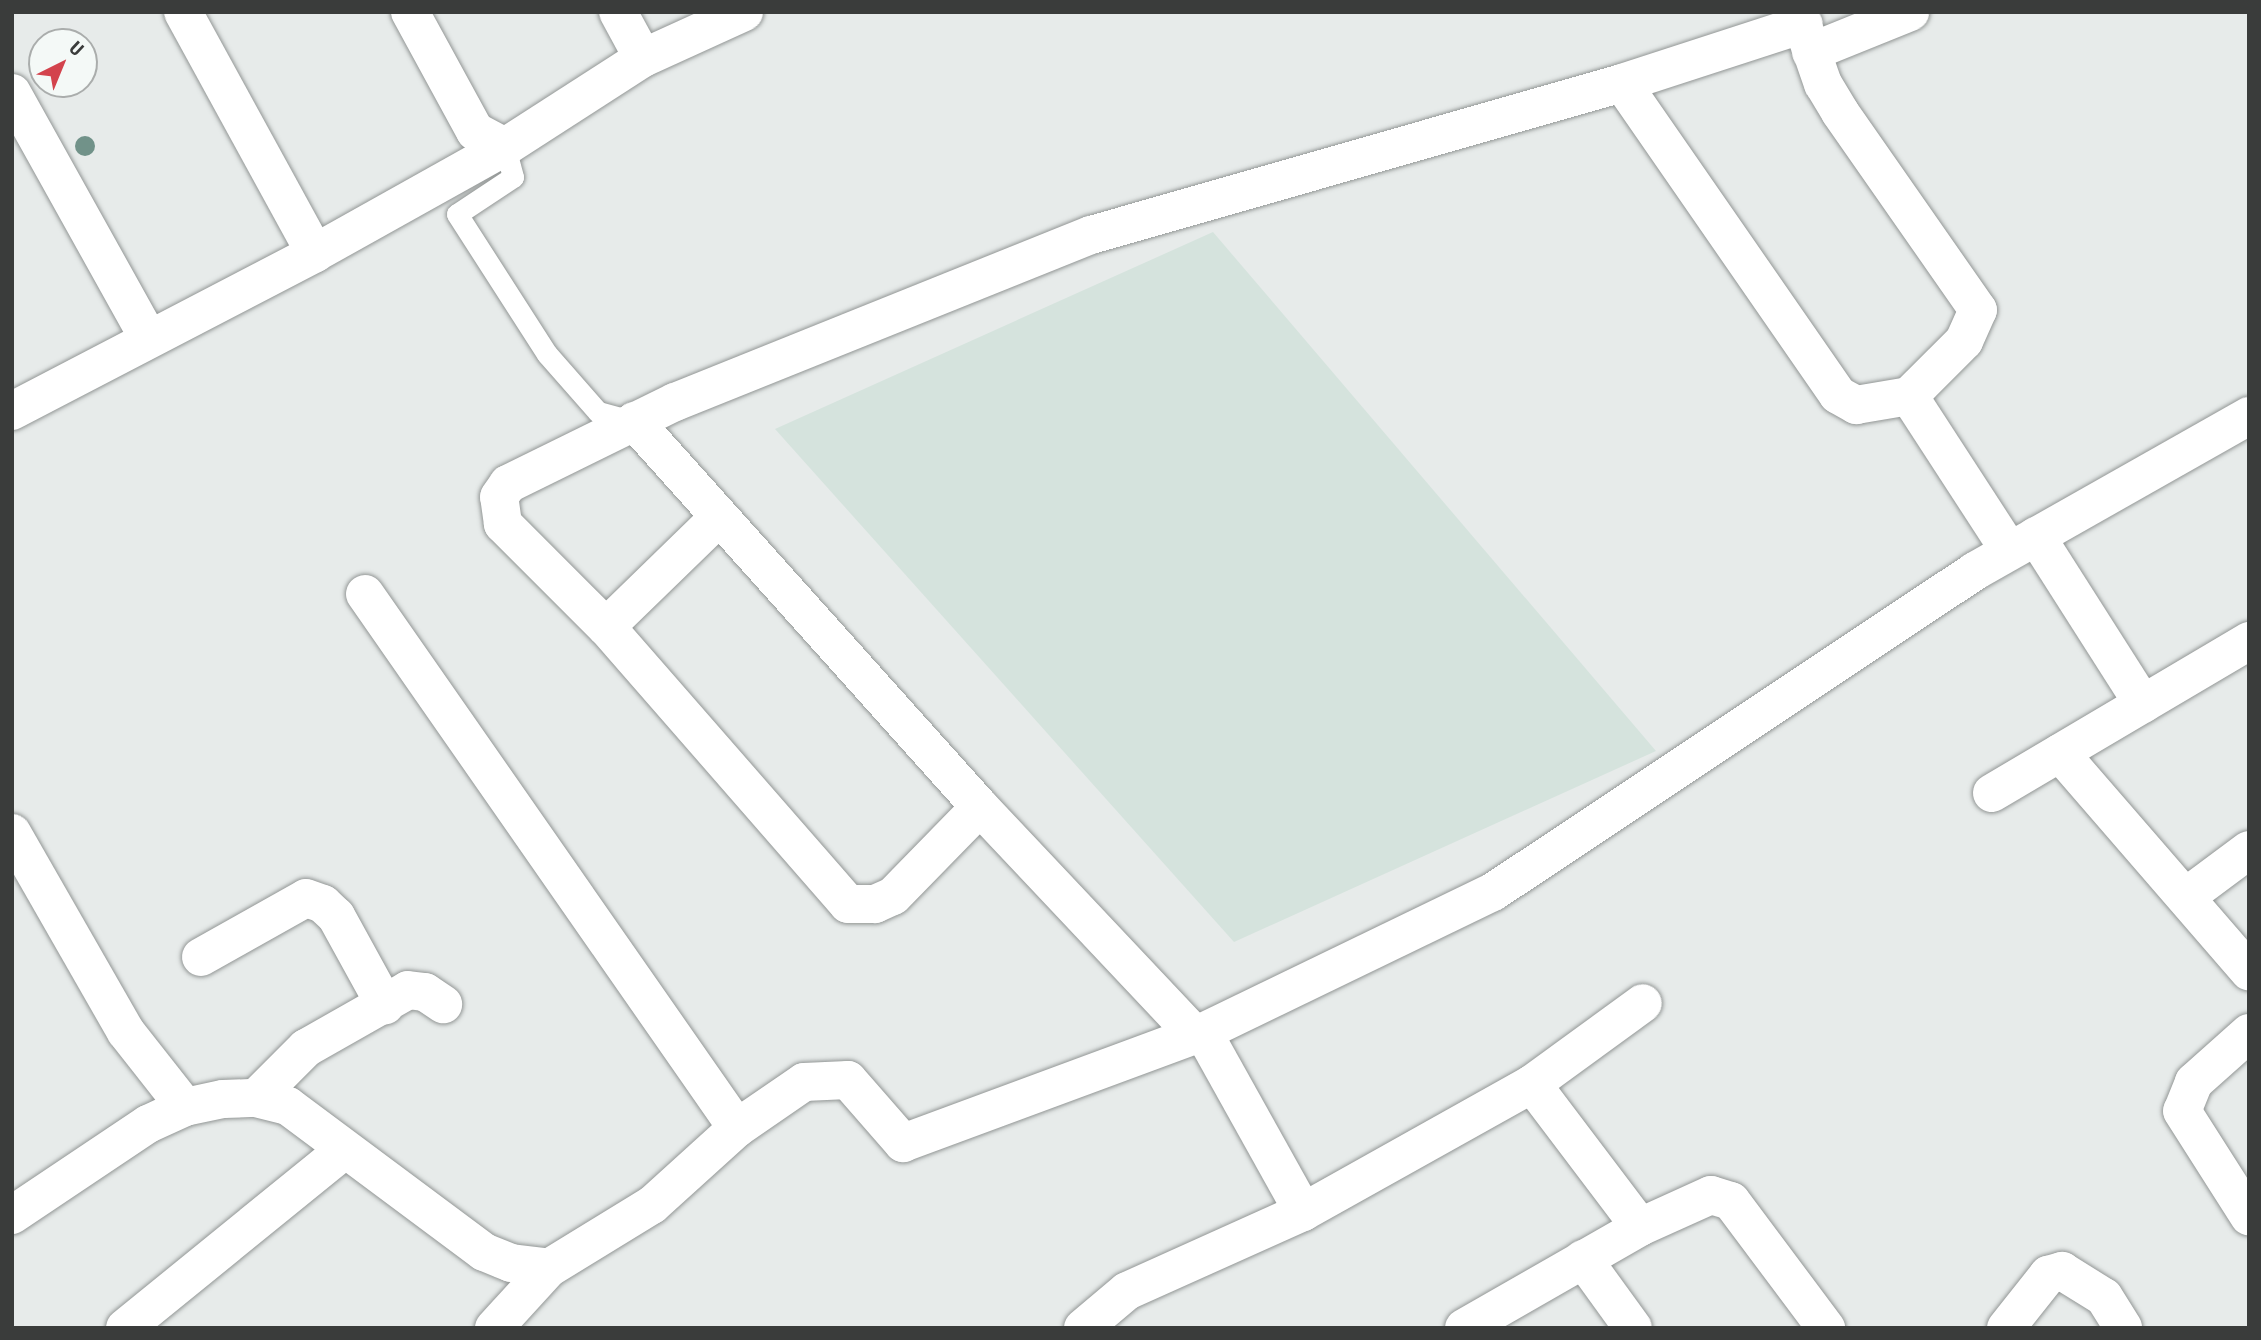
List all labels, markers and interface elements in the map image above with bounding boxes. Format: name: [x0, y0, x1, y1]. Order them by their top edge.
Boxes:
north arrow: [28, 28, 98, 98]
text: U: [64, 37, 88, 61]

